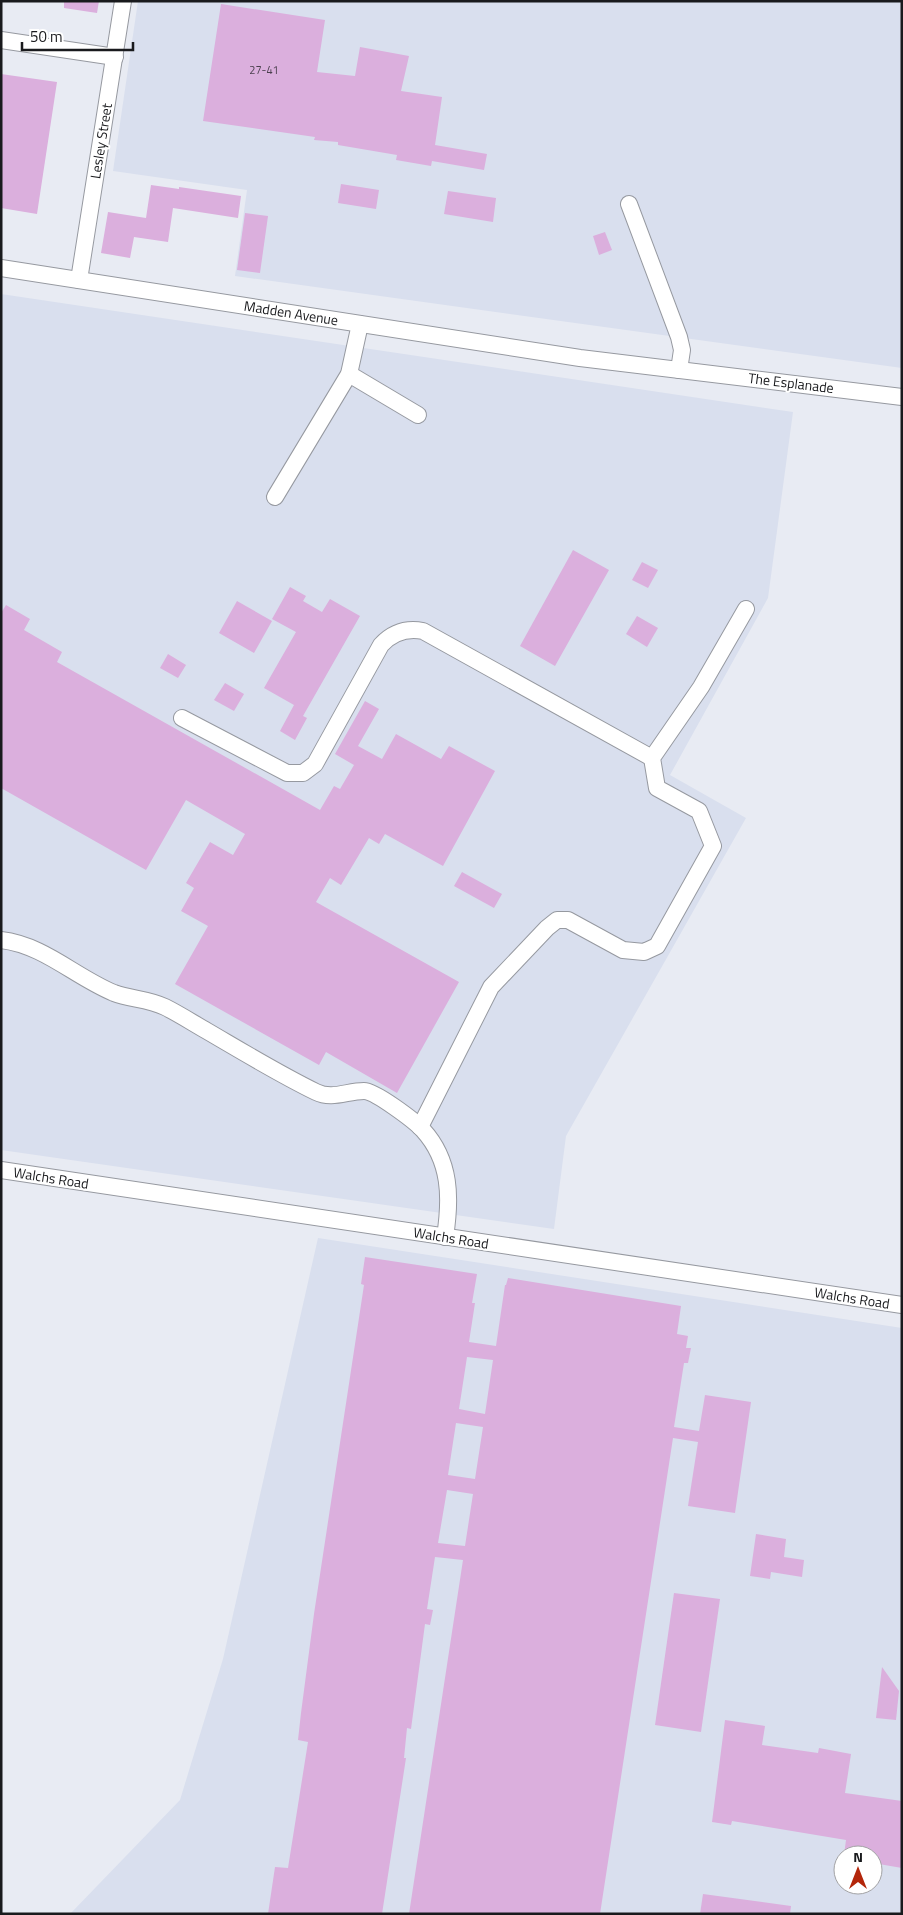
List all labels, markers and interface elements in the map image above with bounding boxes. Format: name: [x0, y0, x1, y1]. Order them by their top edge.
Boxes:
scale bar: [22, 20, 134, 52]
text: 50 m: [30, 25, 63, 48]
house number: 27-41: [249, 62, 279, 78]
street label: Lesley Street: [84, 102, 117, 180]
street label: Madden Avenue: [242, 295, 340, 330]
street label: The Esplanade: [747, 367, 835, 398]
street label: Walchs Road: [12, 1161, 90, 1194]
street label: Walchs Road: [412, 1221, 490, 1254]
street label: Walchs Road: [813, 1281, 891, 1314]
north arrow: [833, 1845, 883, 1895]
text: N: [853, 1846, 863, 1867]

